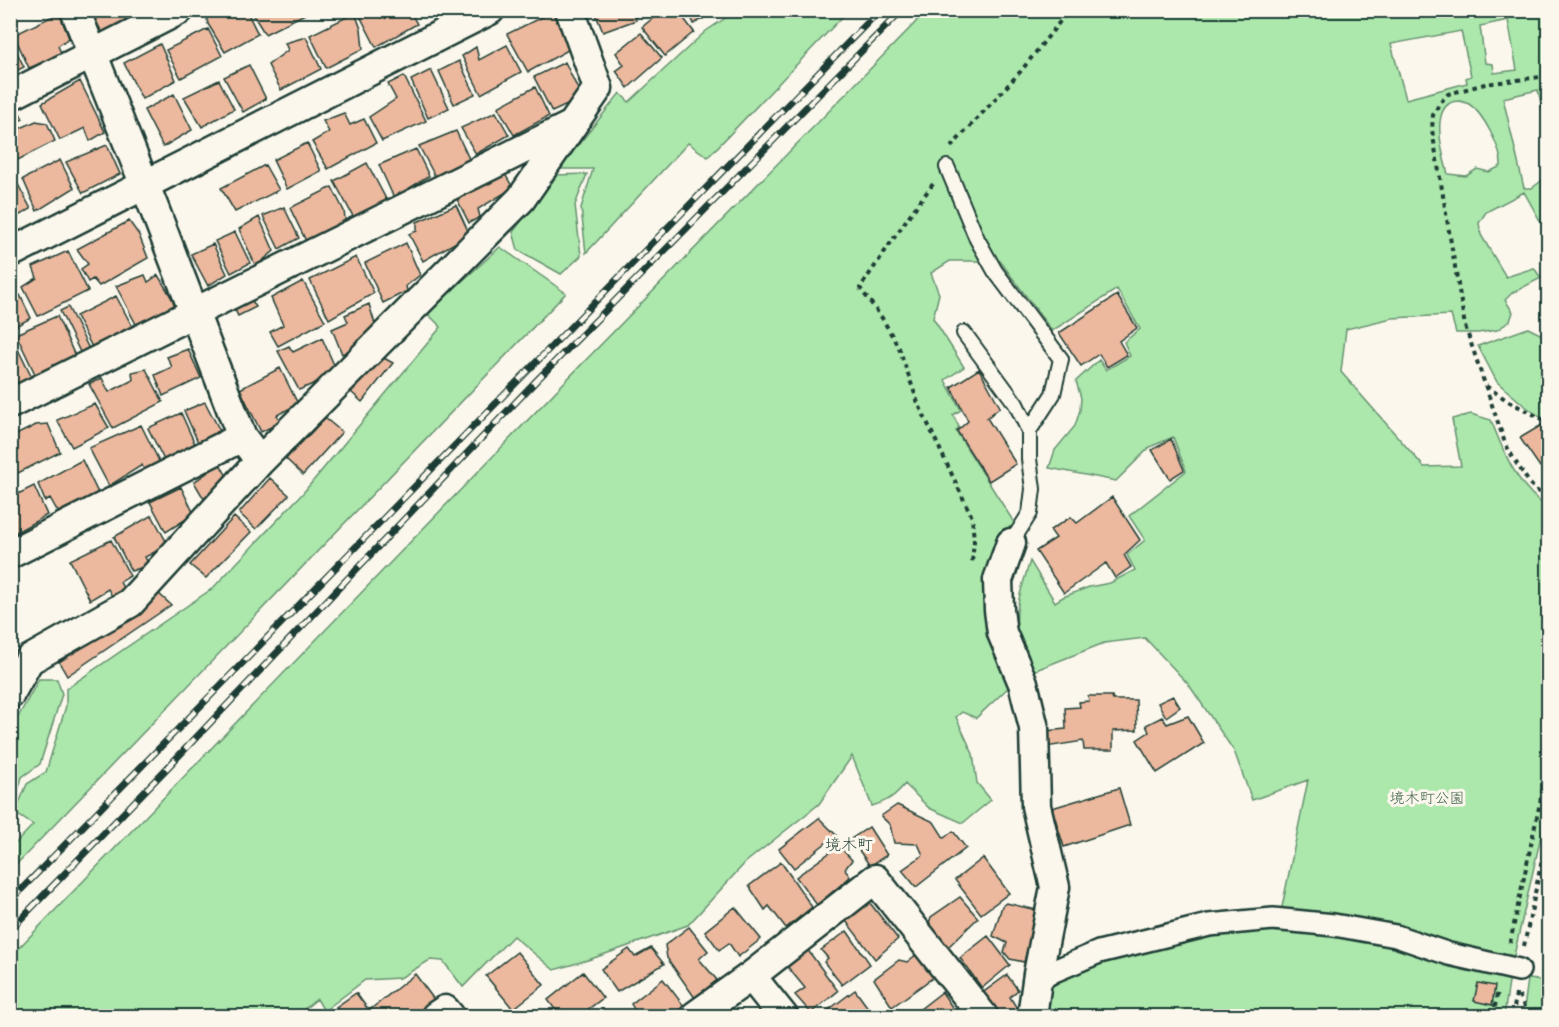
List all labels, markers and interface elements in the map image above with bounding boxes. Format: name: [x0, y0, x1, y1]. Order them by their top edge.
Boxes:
park label: 境木町公園: [1389, 788, 1465, 808]
district label: 境木町: [825, 834, 873, 855]

